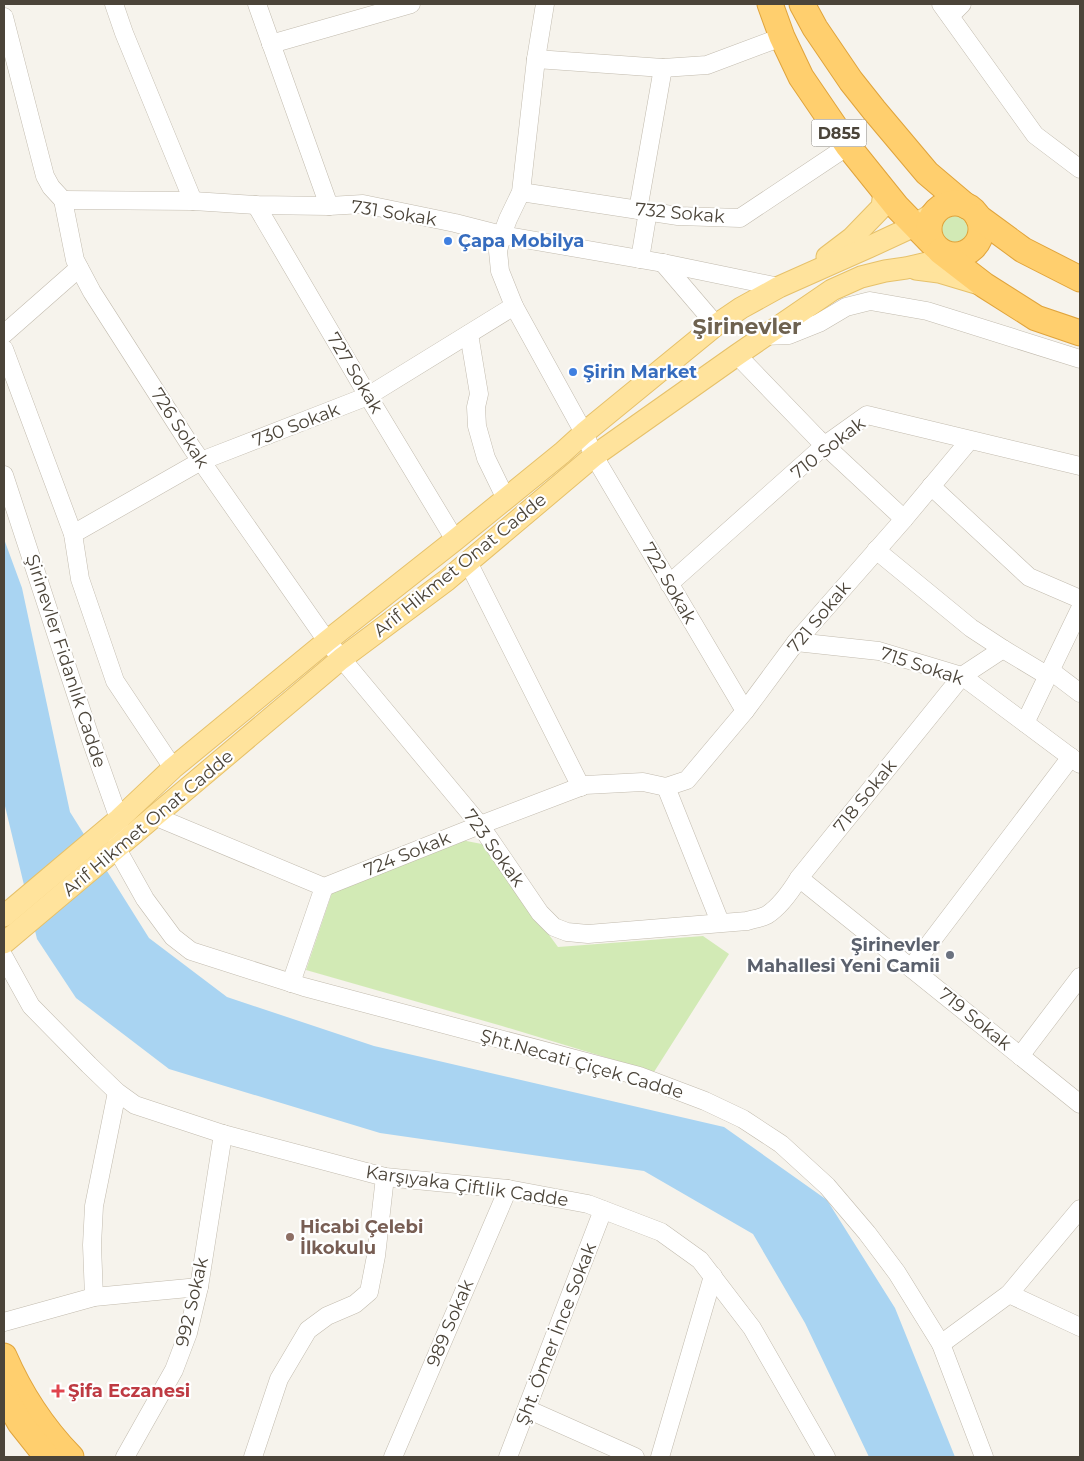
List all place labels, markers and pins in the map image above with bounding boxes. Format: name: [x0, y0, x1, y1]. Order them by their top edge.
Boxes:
place label: Çapa Mobilya: [458, 230, 584, 252]
marker: Çapa Mobilya: [442, 235, 454, 247]
place label: Şirin Market: [583, 361, 697, 383]
marker: Şirin Market: [567, 366, 579, 378]
place label: Şirinevler Mahallesi Yeni Camii: [747, 934, 940, 977]
marker: Şirinevler Mahallesi Yeni Camii: [944, 949, 956, 961]
place label: Hicabi Çelebi İlkokulu: [300, 1216, 423, 1259]
marker: Hicabi Çelebi İlkokulu: [284, 1231, 296, 1243]
place label: Şifa Eczanesi: [68, 1380, 190, 1402]
marker: Şifa Eczanesi: [52, 1385, 64, 1397]

